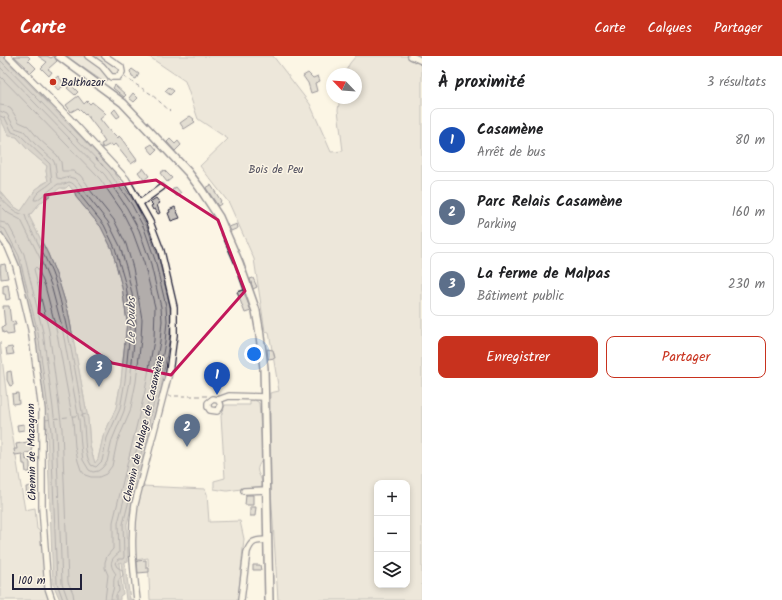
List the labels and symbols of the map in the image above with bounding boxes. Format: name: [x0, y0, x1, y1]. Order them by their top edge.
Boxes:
north arrow: [326, 68, 362, 104]
place label: Balthazar: [61, 74, 106, 92]
marker: Balthazar: [48, 77, 58, 87]
park label: Bois de Peu: [249, 161, 304, 179]
water label: Le Doubs: [122, 296, 141, 345]
your location: [244, 344, 264, 364]
pin: 3: [86, 354, 112, 387]
street label: Chemin de Halage de Casamène: [118, 354, 170, 504]
pin: 1: [204, 362, 230, 395]
street label: Chemin de Mazagran: [22, 403, 42, 501]
pin: 2: [174, 414, 200, 447]
scale bar: [12, 572, 82, 591]

